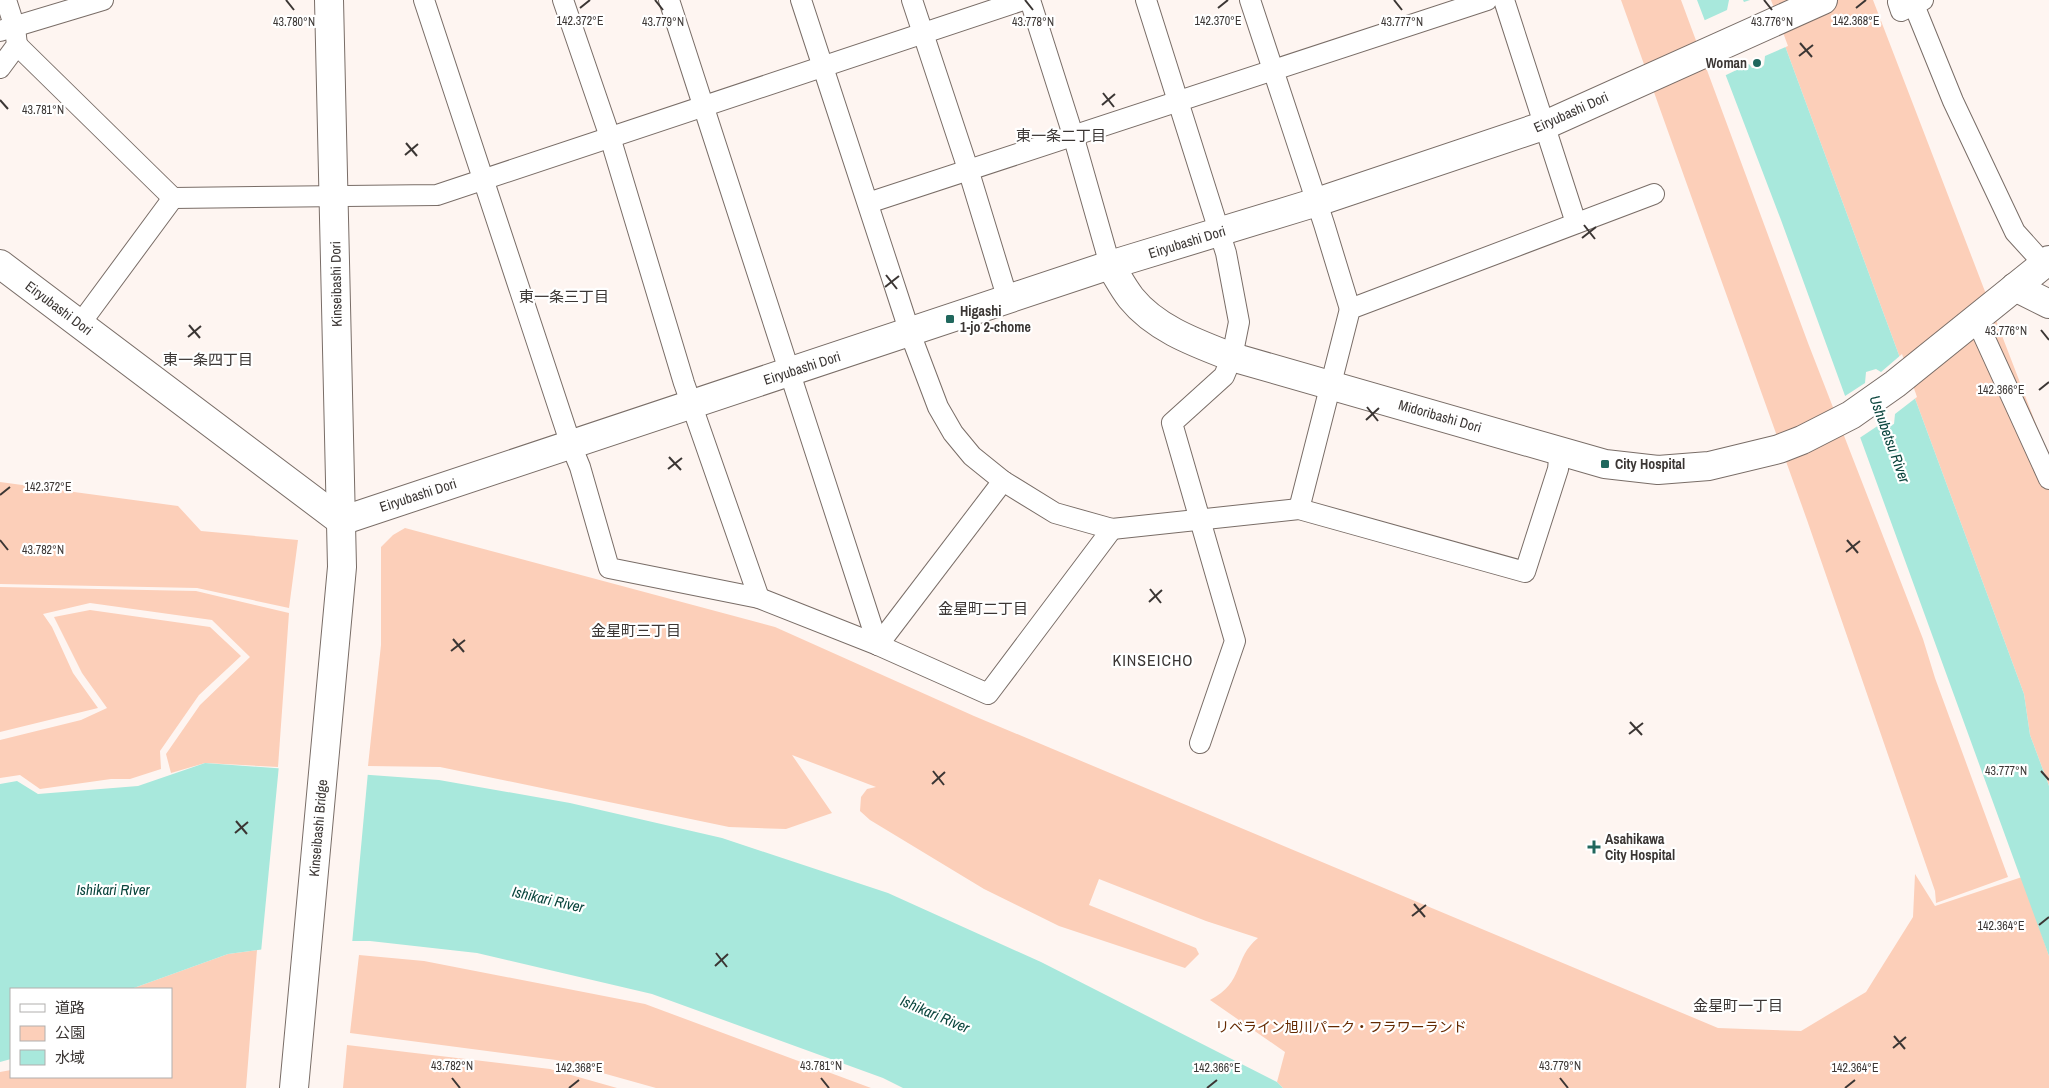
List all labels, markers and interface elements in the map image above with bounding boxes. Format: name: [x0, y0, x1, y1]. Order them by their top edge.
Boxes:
text: 142.372°E: [557, 13, 603, 29]
text: 142.370°E: [1195, 13, 1241, 29]
text: 142.368°E: [1833, 13, 1879, 29]
text: 43.780°N: [273, 14, 315, 30]
text: 43.779°N: [642, 14, 684, 30]
text: 43.778°N: [1012, 14, 1054, 30]
text: 43.777°N: [1381, 14, 1423, 30]
text: 43.776°N: [1751, 14, 1793, 30]
place label: Woman: [1706, 54, 1747, 72]
marker: Woman: [1751, 57, 1763, 69]
street label: Eiryubashi Dori: [1531, 88, 1611, 136]
text: 43.781°N: [22, 102, 64, 118]
district label: 東一条二丁目: [1016, 125, 1106, 146]
street label: Eiryubashi Dori: [1146, 222, 1228, 262]
street label: Kinseibashi Dori: [326, 241, 346, 327]
street label: Eiryubashi Dori: [22, 277, 96, 339]
district label: 東一条三丁目: [519, 286, 609, 307]
place label: Higashi 1-jo 2-chome: [960, 302, 1031, 336]
marker: Higashi 1-jo 2-chome: [944, 313, 956, 325]
text: 43.776°N: [1985, 323, 2027, 339]
street label: Eiryubashi Dori: [761, 347, 843, 389]
district label: 東一条四丁目: [163, 349, 253, 370]
text: 142.366°E: [1978, 382, 2024, 398]
water label: Ushubetsu River: [1864, 392, 1916, 486]
street label: Midoribashi Dori: [1396, 396, 1484, 436]
place label: City Hospital: [1615, 455, 1685, 473]
marker: City Hospital: [1599, 458, 1611, 470]
street label: Eiryubashi Dori: [377, 474, 459, 516]
text: 142.372°E: [25, 479, 71, 495]
text: 43.782°N: [22, 542, 64, 558]
district label: 金星町二丁目: [938, 598, 1028, 619]
district label: 金星町三丁目: [591, 620, 681, 641]
district label: KINSEICHO: [1112, 649, 1194, 671]
text: 43.777°N: [1985, 763, 2027, 779]
street label: Kinseibashi Bridge: [305, 779, 331, 877]
place label: Asahikawa City Hospital: [1605, 830, 1675, 864]
marker: Asahikawa City Hospital: [1587, 840, 1601, 854]
water label: Ishikari River: [76, 879, 150, 900]
water label: Ishikari River: [510, 881, 587, 918]
text: 142.364°E: [1978, 918, 2024, 934]
legend: [10, 988, 172, 1078]
water label: Ishikari River: [897, 990, 974, 1038]
district label: 金星町一丁目: [1693, 995, 1783, 1016]
text: 道路: [55, 997, 85, 1018]
park label: リベライン旭川パーク・フラワーランド: [1215, 1018, 1467, 1036]
text: 公園: [55, 1022, 85, 1043]
text: 水域: [55, 1047, 85, 1068]
text: 43.782°N: [431, 1058, 473, 1074]
text: 43.781°N: [800, 1058, 842, 1074]
text: 43.779°N: [1539, 1058, 1581, 1074]
text: 142.368°E: [556, 1060, 602, 1076]
text: 142.366°E: [1194, 1060, 1240, 1076]
text: 142.364°E: [1832, 1060, 1878, 1076]

